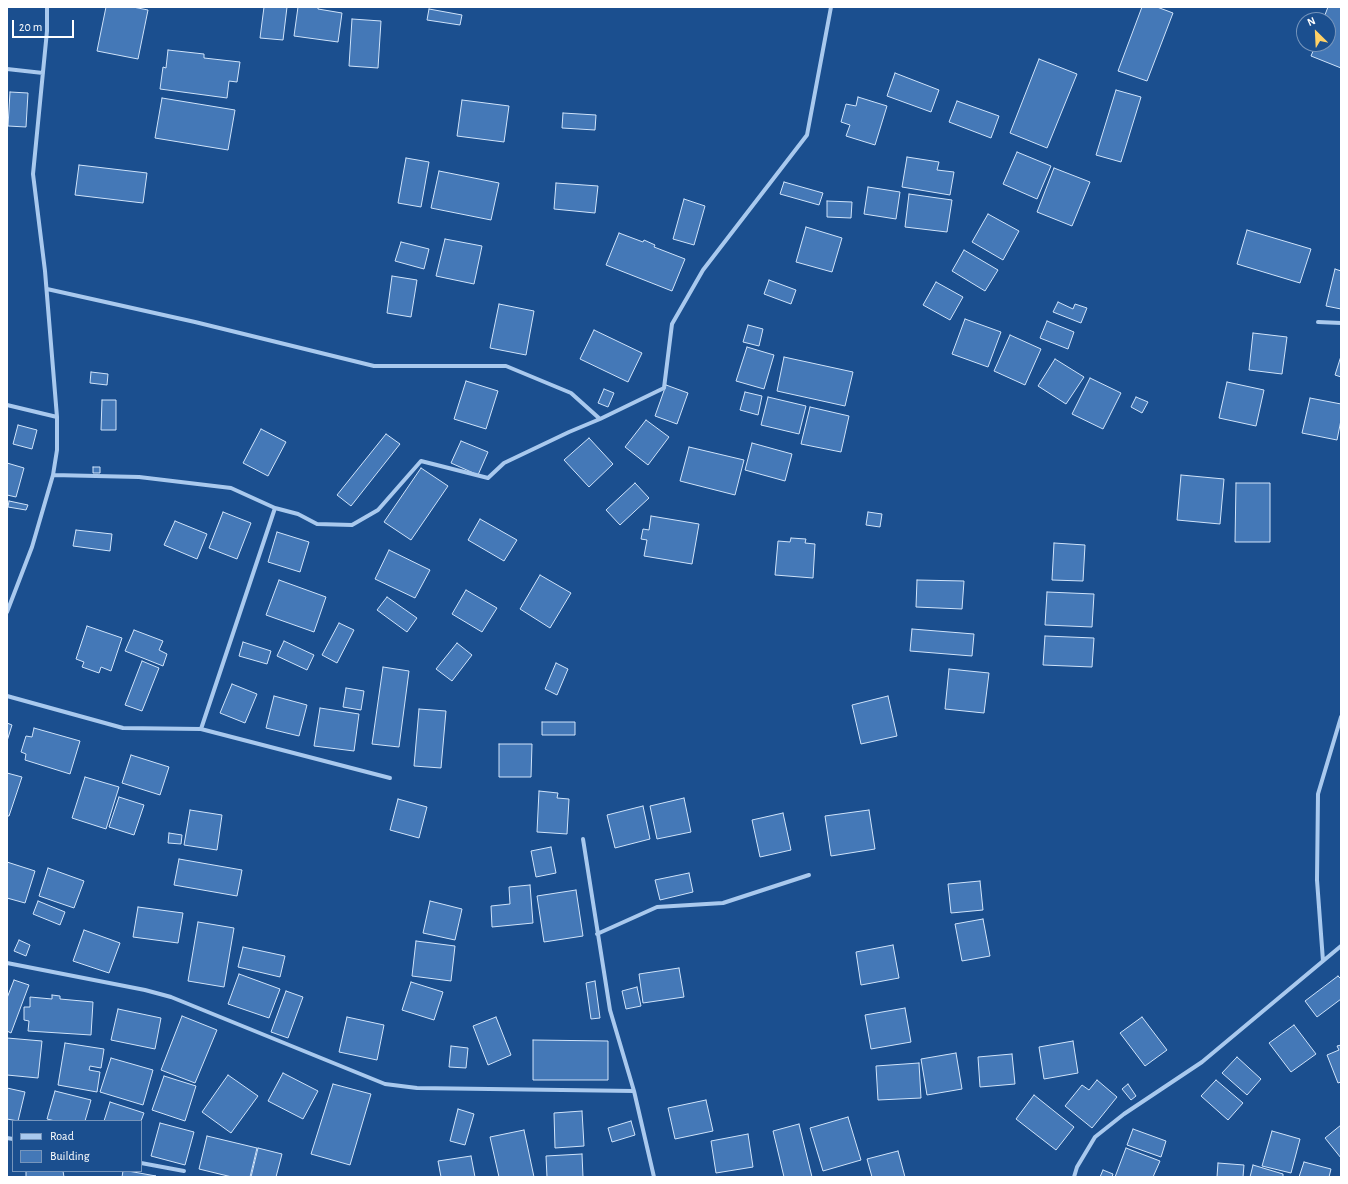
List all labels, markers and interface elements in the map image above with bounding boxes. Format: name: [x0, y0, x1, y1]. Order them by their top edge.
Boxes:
scale bar: [14, 12, 76, 38]
north arrow: [1296, 12, 1336, 52]
text: N: [1306, 15, 1317, 28]
text: 20 m: [19, 21, 42, 33]
legend: [12, 1120, 142, 1172]
text: Road: [50, 1130, 74, 1142]
text: Building: [50, 1150, 90, 1162]

